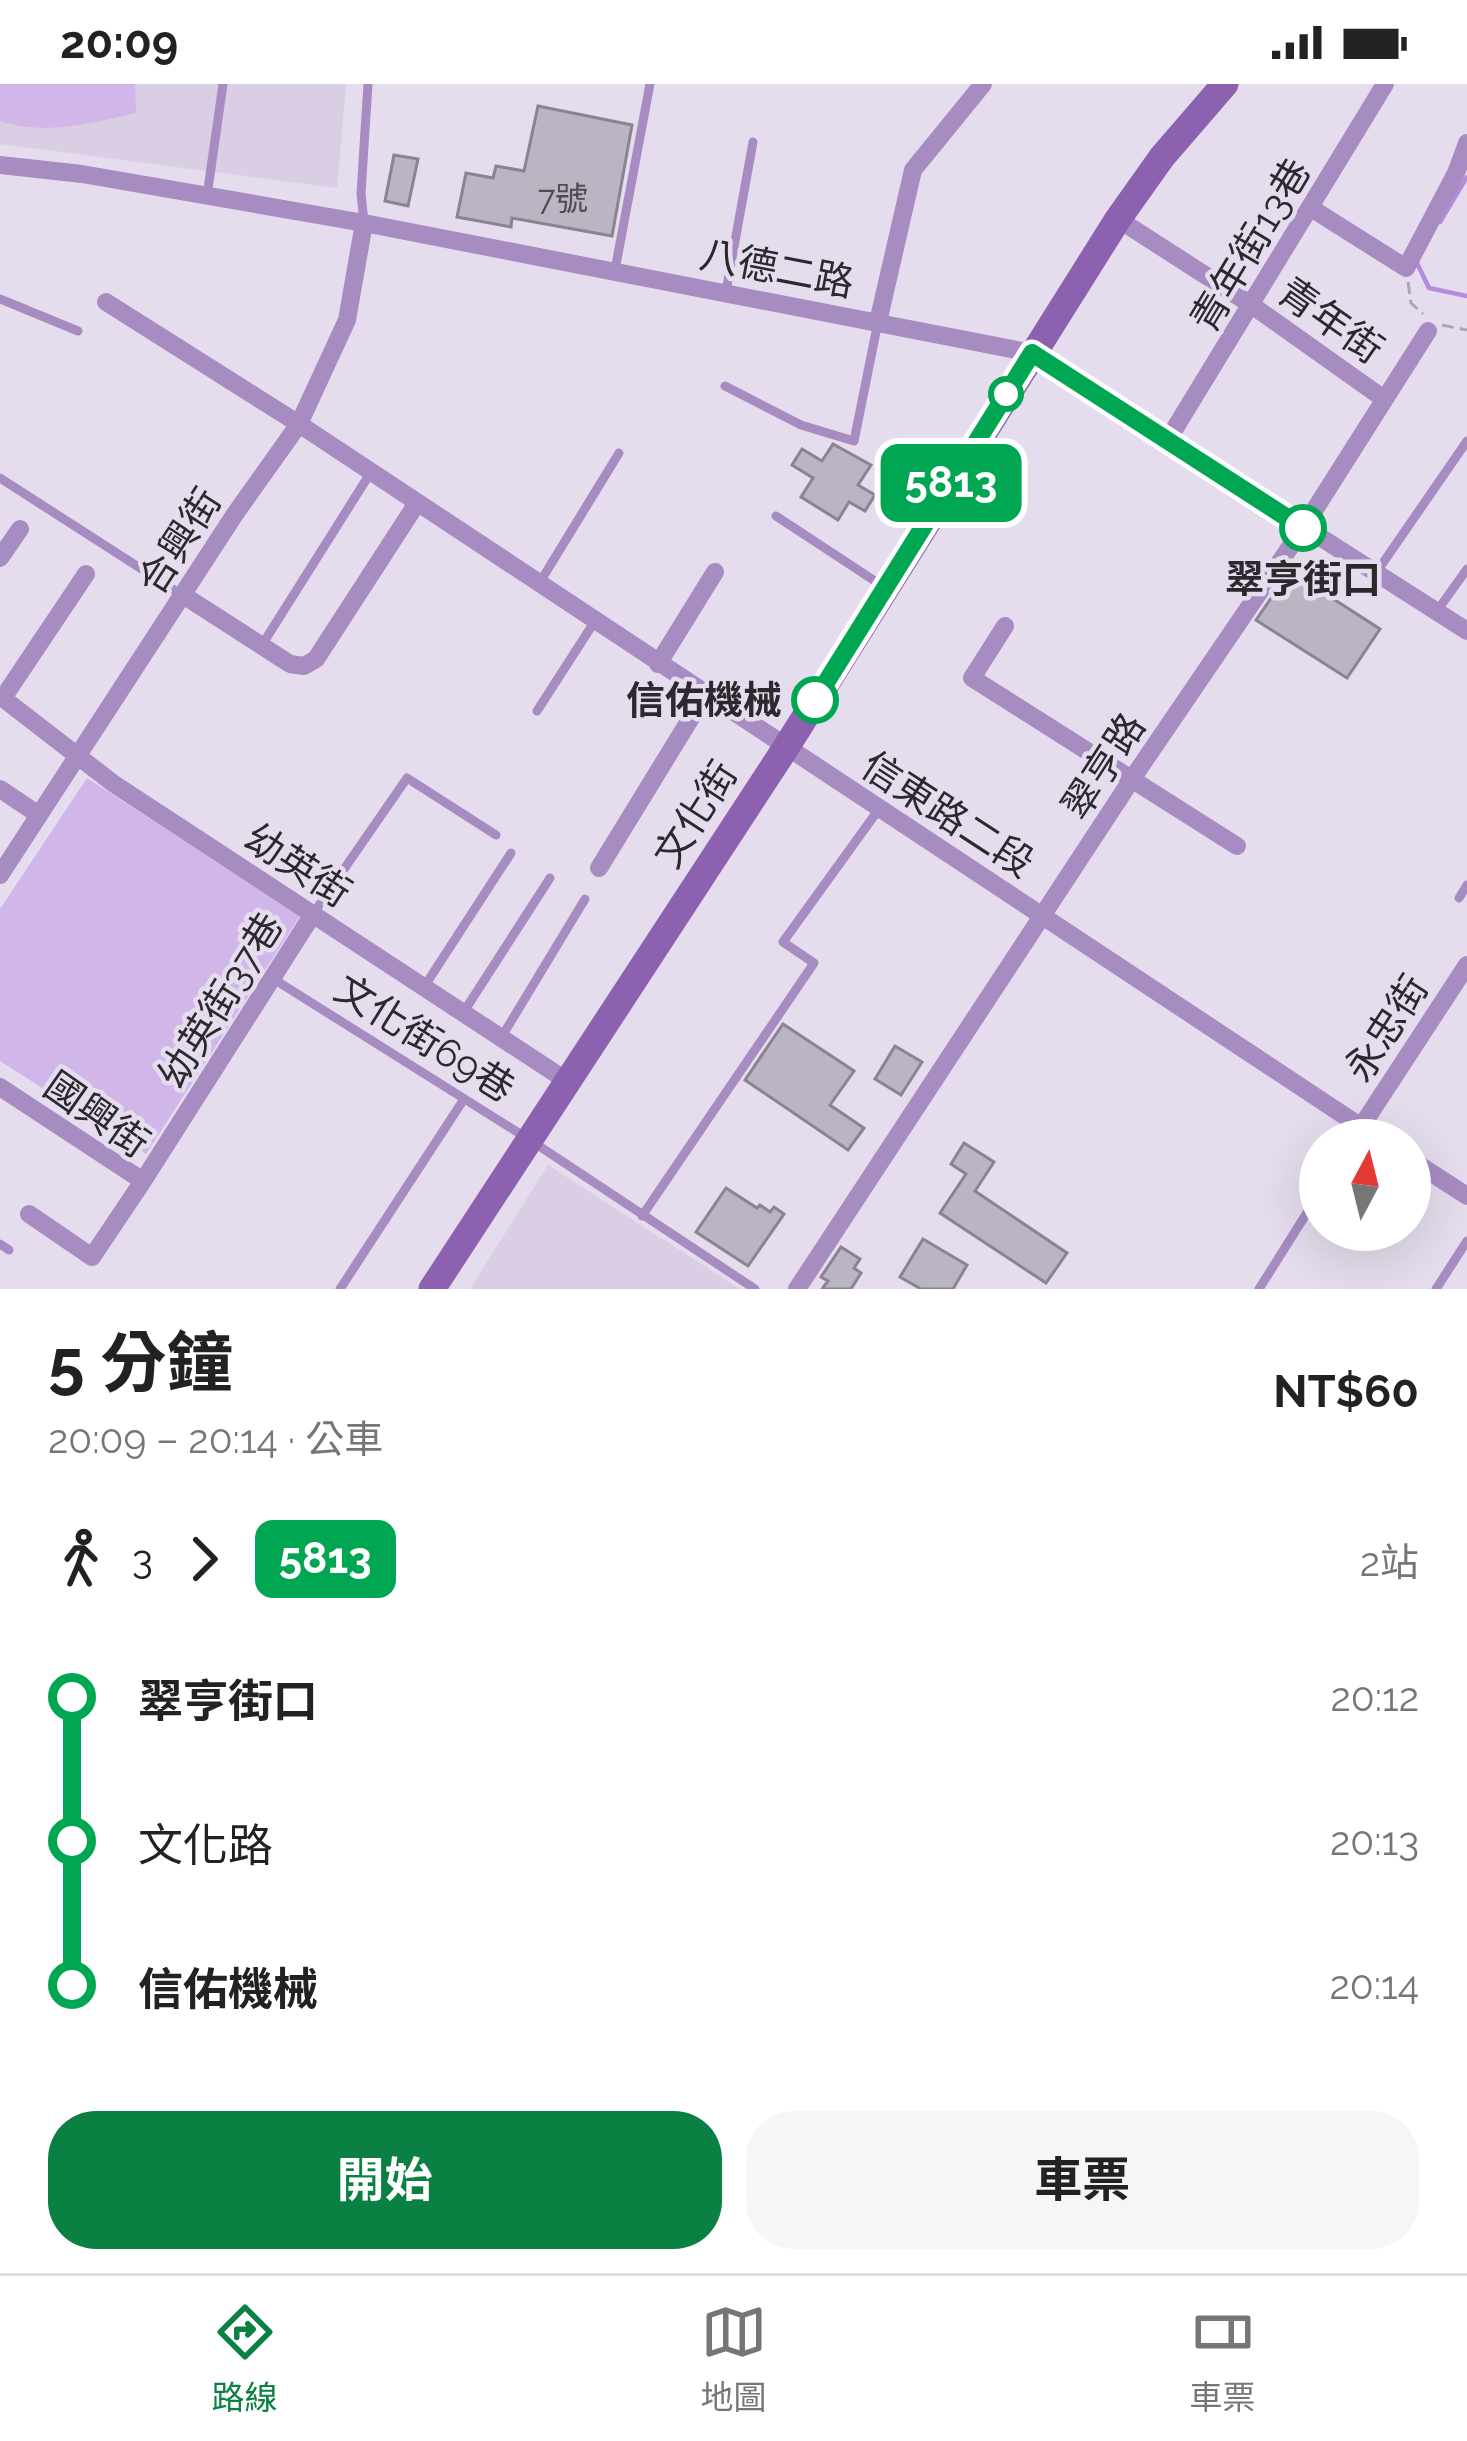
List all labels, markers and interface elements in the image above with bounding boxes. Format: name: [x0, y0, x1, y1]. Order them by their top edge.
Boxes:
text: 20:09: [60, 16, 178, 69]
street label: 青年街13巷: [1180, 150, 1320, 340]
house number: 7號: [538, 179, 588, 218]
street label: 八德二路: [696, 231, 858, 305]
street label: 青年街: [1270, 268, 1392, 372]
unlabelled marker: [990, 378, 1022, 410]
line badge: 5813: [867, 444, 1035, 522]
text: 5813: [905, 458, 997, 507]
street label: 合興街: [128, 479, 230, 603]
marker: 翠亨街口: [1281, 506, 1325, 550]
place label: 翠亨街口: [1225, 556, 1381, 602]
place label: 信佑機械: [626, 677, 782, 723]
marker: 信佑機械: [793, 678, 837, 722]
street label: 翠亨路: [1052, 704, 1154, 828]
street label: 信東路二段: [854, 742, 1042, 886]
street label: 文化街: [644, 752, 746, 876]
street label: 幼英街: [236, 814, 360, 916]
street label: 幼英街37巷: [148, 904, 292, 1096]
street label: 文化街69巷: [327, 965, 523, 1111]
street label: 永忠街: [1335, 966, 1437, 1090]
street label: 國興街: [36, 1062, 158, 1166]
north arrow: [1299, 1119, 1431, 1251]
map controls: [1299, 1119, 1431, 1251]
text: 5 分鐘: [48, 1324, 232, 1401]
text: NT$60: [1273, 1365, 1419, 1418]
text: 20:09 – 20:14 · 公車: [48, 1416, 383, 1462]
icon: walk: [48, 1526, 114, 1592]
icon: forward: [171, 1526, 237, 1592]
text: 5813: [279, 1534, 372, 1583]
text: 3: [132, 1536, 153, 1582]
text: 2站: [1360, 1539, 1419, 1585]
text: 20:12: [1330, 1674, 1419, 1720]
text: 翠亨街口: [138, 1675, 318, 1728]
text: 20:13: [1330, 1818, 1419, 1864]
text: 文化路: [138, 1819, 273, 1872]
text: 20:14: [1329, 1962, 1419, 2008]
text: 信佑機械: [138, 1963, 318, 2016]
button: 開始: [48, 2111, 722, 2249]
button: 車票: [746, 2111, 1419, 2249]
tab: 路線: [212, 2299, 278, 2419]
tab: 地圖: [701, 2299, 767, 2419]
tab: 車票: [1190, 2299, 1256, 2419]

